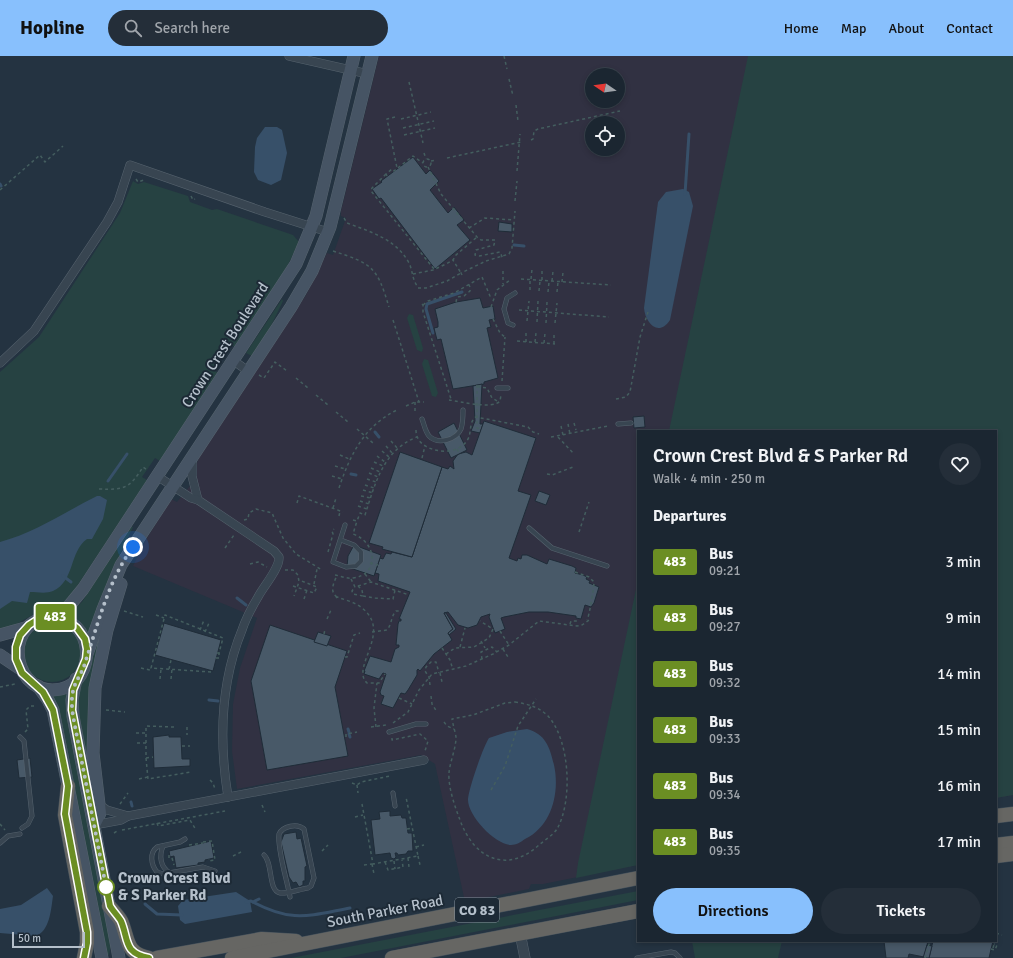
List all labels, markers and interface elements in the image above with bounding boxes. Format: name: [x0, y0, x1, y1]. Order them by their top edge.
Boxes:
search box: [108, 10, 388, 46]
text: Hopline: [20, 16, 84, 40]
icon: search: [122, 17, 144, 39]
text: Search here: [154, 19, 230, 37]
text: Home: [784, 20, 819, 37]
text: Map: [841, 20, 866, 37]
text: About: [888, 20, 924, 37]
text: Contact: [946, 20, 993, 37]
north arrow: [585, 68, 625, 108]
map controls: [585, 68, 625, 156]
button: locate: [585, 116, 625, 156]
street label: Crown Crest Boulevard: [178, 279, 272, 411]
button: heart: [939, 443, 981, 485]
text: Crown Crest Blvd & S Parker Rd: [653, 444, 908, 468]
text: Walk · 4 min · 250 m: [653, 471, 765, 487]
text: Departures: [653, 507, 726, 525]
your location: [123, 537, 143, 557]
text: Bus: [709, 545, 733, 563]
text: 483: [664, 553, 686, 570]
text: 3 min: [945, 553, 981, 571]
text: 09:21: [709, 563, 741, 579]
text: Bus: [709, 601, 733, 619]
line badge: 483: [32, 604, 78, 630]
text: 483: [44, 608, 66, 625]
text: 483: [664, 609, 686, 626]
text: 9 min: [945, 609, 981, 627]
text: 09:27: [709, 619, 741, 635]
text: Bus: [709, 657, 733, 675]
text: 483: [664, 665, 686, 682]
text: 14 min: [937, 665, 981, 683]
text: 09:32: [709, 675, 741, 691]
text: Bus: [709, 713, 733, 731]
text: 483: [664, 721, 686, 738]
text: 15 min: [937, 721, 981, 739]
text: 09:33: [709, 731, 741, 747]
text: Bus: [709, 769, 733, 787]
text: 483: [664, 777, 686, 794]
text: 16 min: [937, 777, 981, 795]
text: 09:34: [709, 787, 741, 803]
text: Bus: [709, 825, 733, 843]
text: 483: [664, 833, 686, 850]
text: 17 min: [937, 833, 981, 851]
text: 09:35: [709, 843, 741, 859]
place label: Crown Crest Blvd & S Parker Rd: [118, 869, 231, 904]
marker: Crown Crest Blvd & S Parker Rd: [97, 878, 115, 896]
button: Directions: [653, 888, 813, 934]
button: Tickets: [821, 888, 981, 934]
street label: South Parker Road: [325, 891, 445, 931]
road number: CO 83: [455, 898, 499, 922]
scale bar: [12, 930, 85, 949]
text: 50 m: [18, 932, 41, 945]

